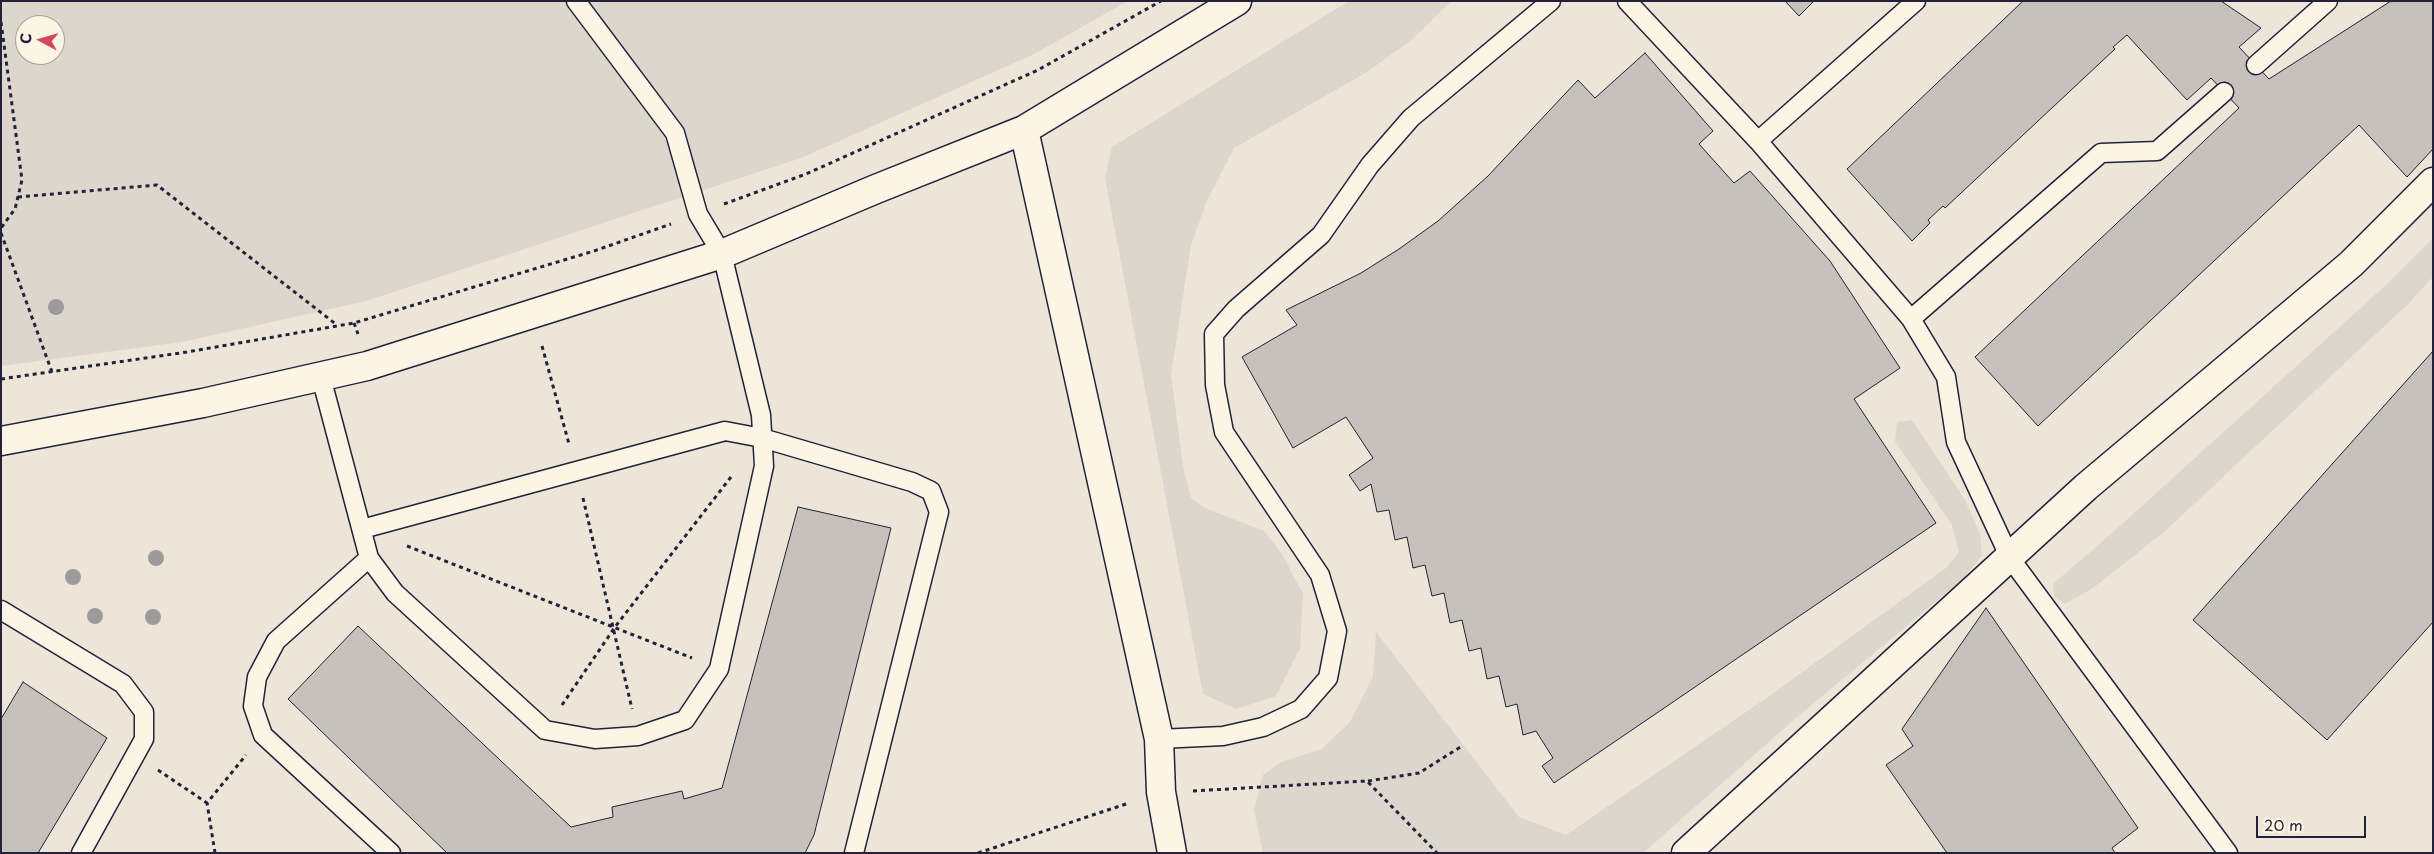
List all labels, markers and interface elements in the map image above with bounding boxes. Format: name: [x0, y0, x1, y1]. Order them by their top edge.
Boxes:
north arrow: [15, 15, 65, 65]
text: С: [15, 32, 37, 45]
scale bar: [2259, 806, 2369, 838]
text: 20 m: [2264, 813, 2303, 836]

